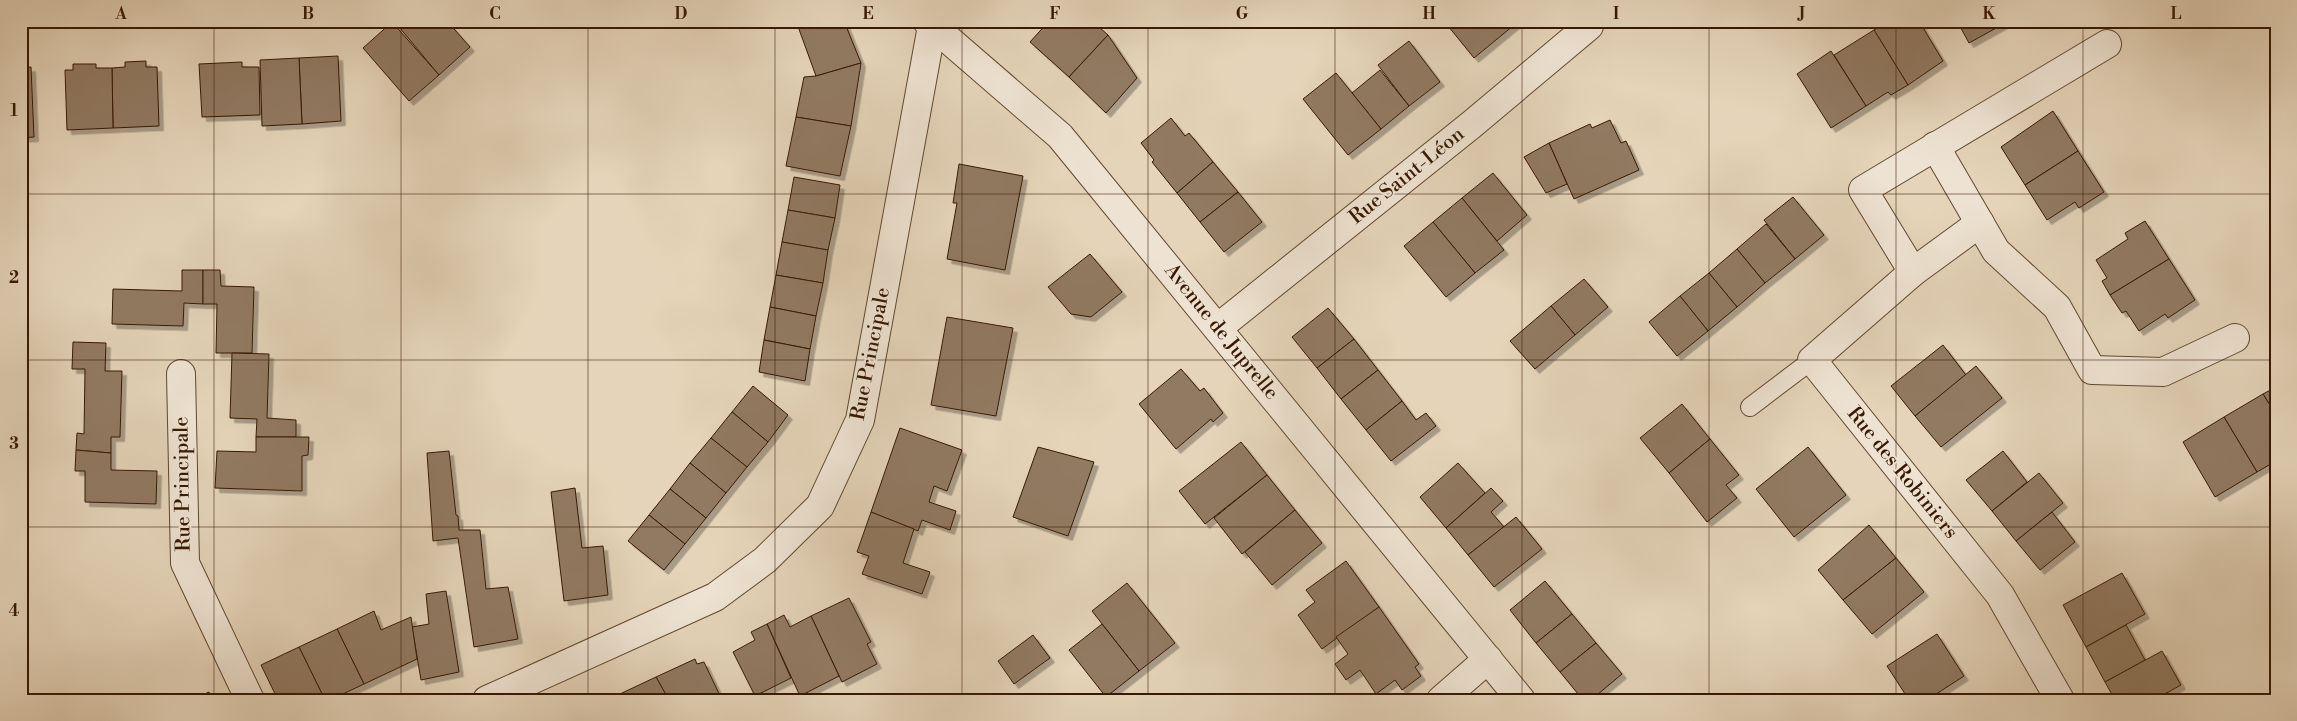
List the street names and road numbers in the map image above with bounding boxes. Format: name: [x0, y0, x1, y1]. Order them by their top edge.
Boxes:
street label: Rue Saint-Léon: [1344, 122, 1470, 230]
street label: Avenue de Juprelle: [1158, 258, 1283, 405]
street label: Rue Principale: [846, 285, 896, 423]
street label: Rue des Robiniers: [1841, 402, 1963, 544]
street label: Rue Principale: [169, 416, 197, 552]

